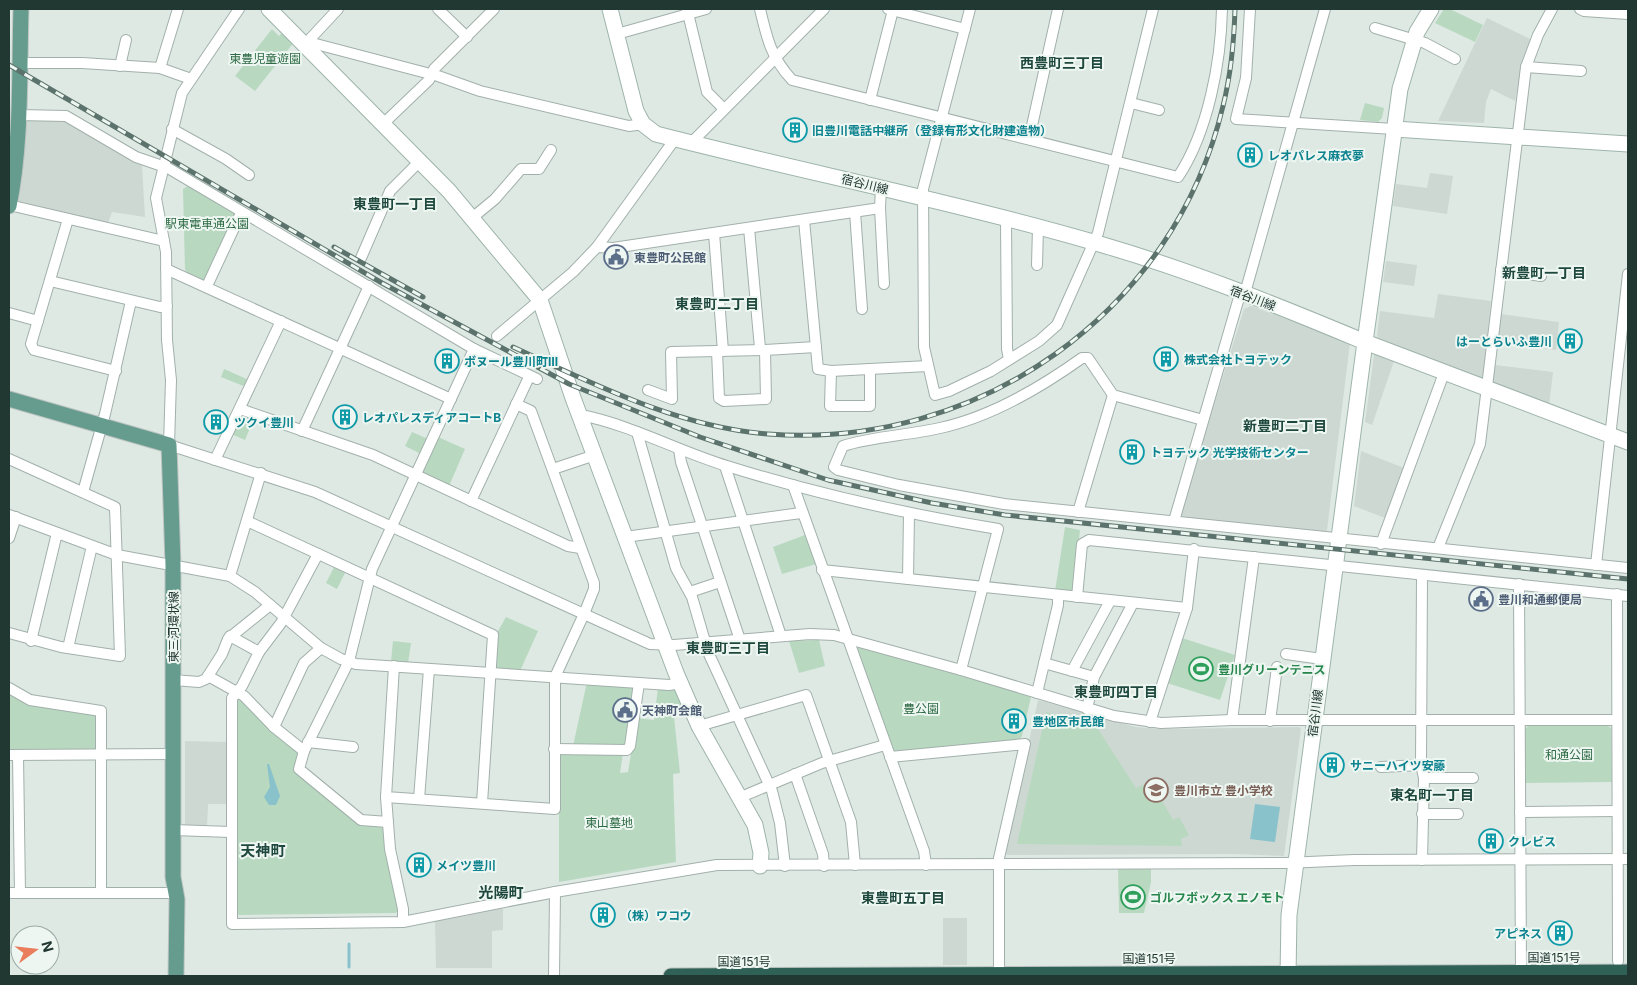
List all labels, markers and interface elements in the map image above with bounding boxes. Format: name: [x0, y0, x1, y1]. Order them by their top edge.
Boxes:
park label: 東豊児童遊園: [229, 51, 301, 66]
district label: 西豊町三丁目: [1020, 54, 1104, 71]
building icon: 旧豊川電話中継所（登録有形文化財建造物）: [782, 117, 808, 143]
place label: 旧豊川電話中継所（登録有形文化財建造物）: [812, 123, 1052, 138]
building icon: レオパレス麻衣夢: [1237, 142, 1263, 168]
place label: レオパレス麻衣夢: [1268, 148, 1364, 163]
street label: 宿谷川線: [840, 171, 890, 197]
district label: 東豊町一丁目: [353, 195, 437, 212]
park label: 駅東電車通公園: [165, 216, 249, 231]
public building icon: 東豊町公民館: [603, 244, 629, 270]
place label: 東豊町公民館: [634, 250, 706, 265]
district label: 新豊町一丁目: [1502, 264, 1586, 281]
street label: 宿谷川線: [1228, 282, 1278, 314]
district label: 東豊町二丁目: [675, 295, 759, 312]
building icon: はーとらいふ豊川: [1557, 328, 1583, 354]
place label: はーとらいふ豊川: [1456, 334, 1552, 349]
building icon: 株式会社トヨテック: [1153, 346, 1179, 372]
building icon: ボヌール豊川町Ⅲ: [434, 348, 460, 374]
place label: 株式会社トヨテック: [1184, 352, 1292, 367]
place label: ボヌール豊川町Ⅲ: [464, 354, 558, 369]
building icon: レオパレスディアコートB: [332, 404, 358, 430]
building icon: ツクイ豊川: [203, 409, 229, 435]
place label: レオパレスディアコートB: [362, 410, 501, 425]
place label: ツクイ豊川: [234, 415, 294, 430]
district label: 新豊町二丁目: [1243, 417, 1327, 434]
building icon: トヨテック 光学技術センター: [1119, 439, 1145, 465]
place label: トヨテック 光学技術センター: [1150, 445, 1309, 460]
public building icon: 豊川和通郵便局: [1468, 586, 1494, 612]
street label: 東三河環状線: [166, 591, 181, 663]
place label: 豊川和通郵便局: [1498, 592, 1582, 607]
district label: 東豊町三丁目: [686, 639, 770, 656]
sports icon: 豊川グリーンテニス: [1188, 656, 1214, 682]
place label: 豊川グリーンテニス: [1218, 662, 1325, 677]
district label: 東豊町四丁目: [1074, 683, 1158, 700]
street label: 宿谷川線: [1305, 688, 1325, 738]
public building icon: 天神町会館: [612, 697, 638, 723]
park label: 豊公園: [903, 701, 939, 716]
place label: 天神町会館: [642, 703, 702, 718]
building icon: 豊地区市民館: [1001, 708, 1027, 734]
place label: 豊地区市民館: [1032, 714, 1104, 729]
park label: 和通公園: [1545, 747, 1593, 762]
building icon: サニーハイツ安藤: [1319, 752, 1345, 778]
place label: サニーハイツ安藤: [1350, 758, 1446, 773]
school or university icon: 豊川市立 豊小学校: [1143, 777, 1169, 803]
place label: 豊川市立 豊小学校: [1174, 783, 1273, 798]
district label: 東名町一丁目: [1390, 786, 1474, 803]
park label: 東山墓地: [585, 815, 633, 830]
building icon: クレビス: [1478, 828, 1504, 854]
place label: クレビス: [1508, 834, 1556, 849]
district label: 天神町: [240, 841, 286, 860]
building icon: メイツ豊川: [406, 852, 432, 878]
place label: メイツ豊川: [436, 858, 496, 873]
district label: 光陽町: [478, 883, 524, 902]
sports icon: ゴルフボックス エノモト: [1120, 884, 1146, 910]
district label: 東豊町五丁目: [861, 889, 945, 906]
place label: ゴルフボックス エノモト: [1150, 890, 1284, 905]
building icon: （株）ワコウ: [590, 902, 616, 928]
place label: （株）ワコウ: [620, 908, 692, 923]
building icon: アピネス: [1547, 920, 1573, 946]
north arrow: [10, 925, 60, 975]
place label: アピネス: [1494, 926, 1542, 941]
text: N: [38, 939, 58, 954]
street label: 国道151号: [1527, 950, 1581, 965]
street label: 国道151号: [1122, 951, 1176, 966]
street label: 国道151号: [717, 954, 771, 969]

